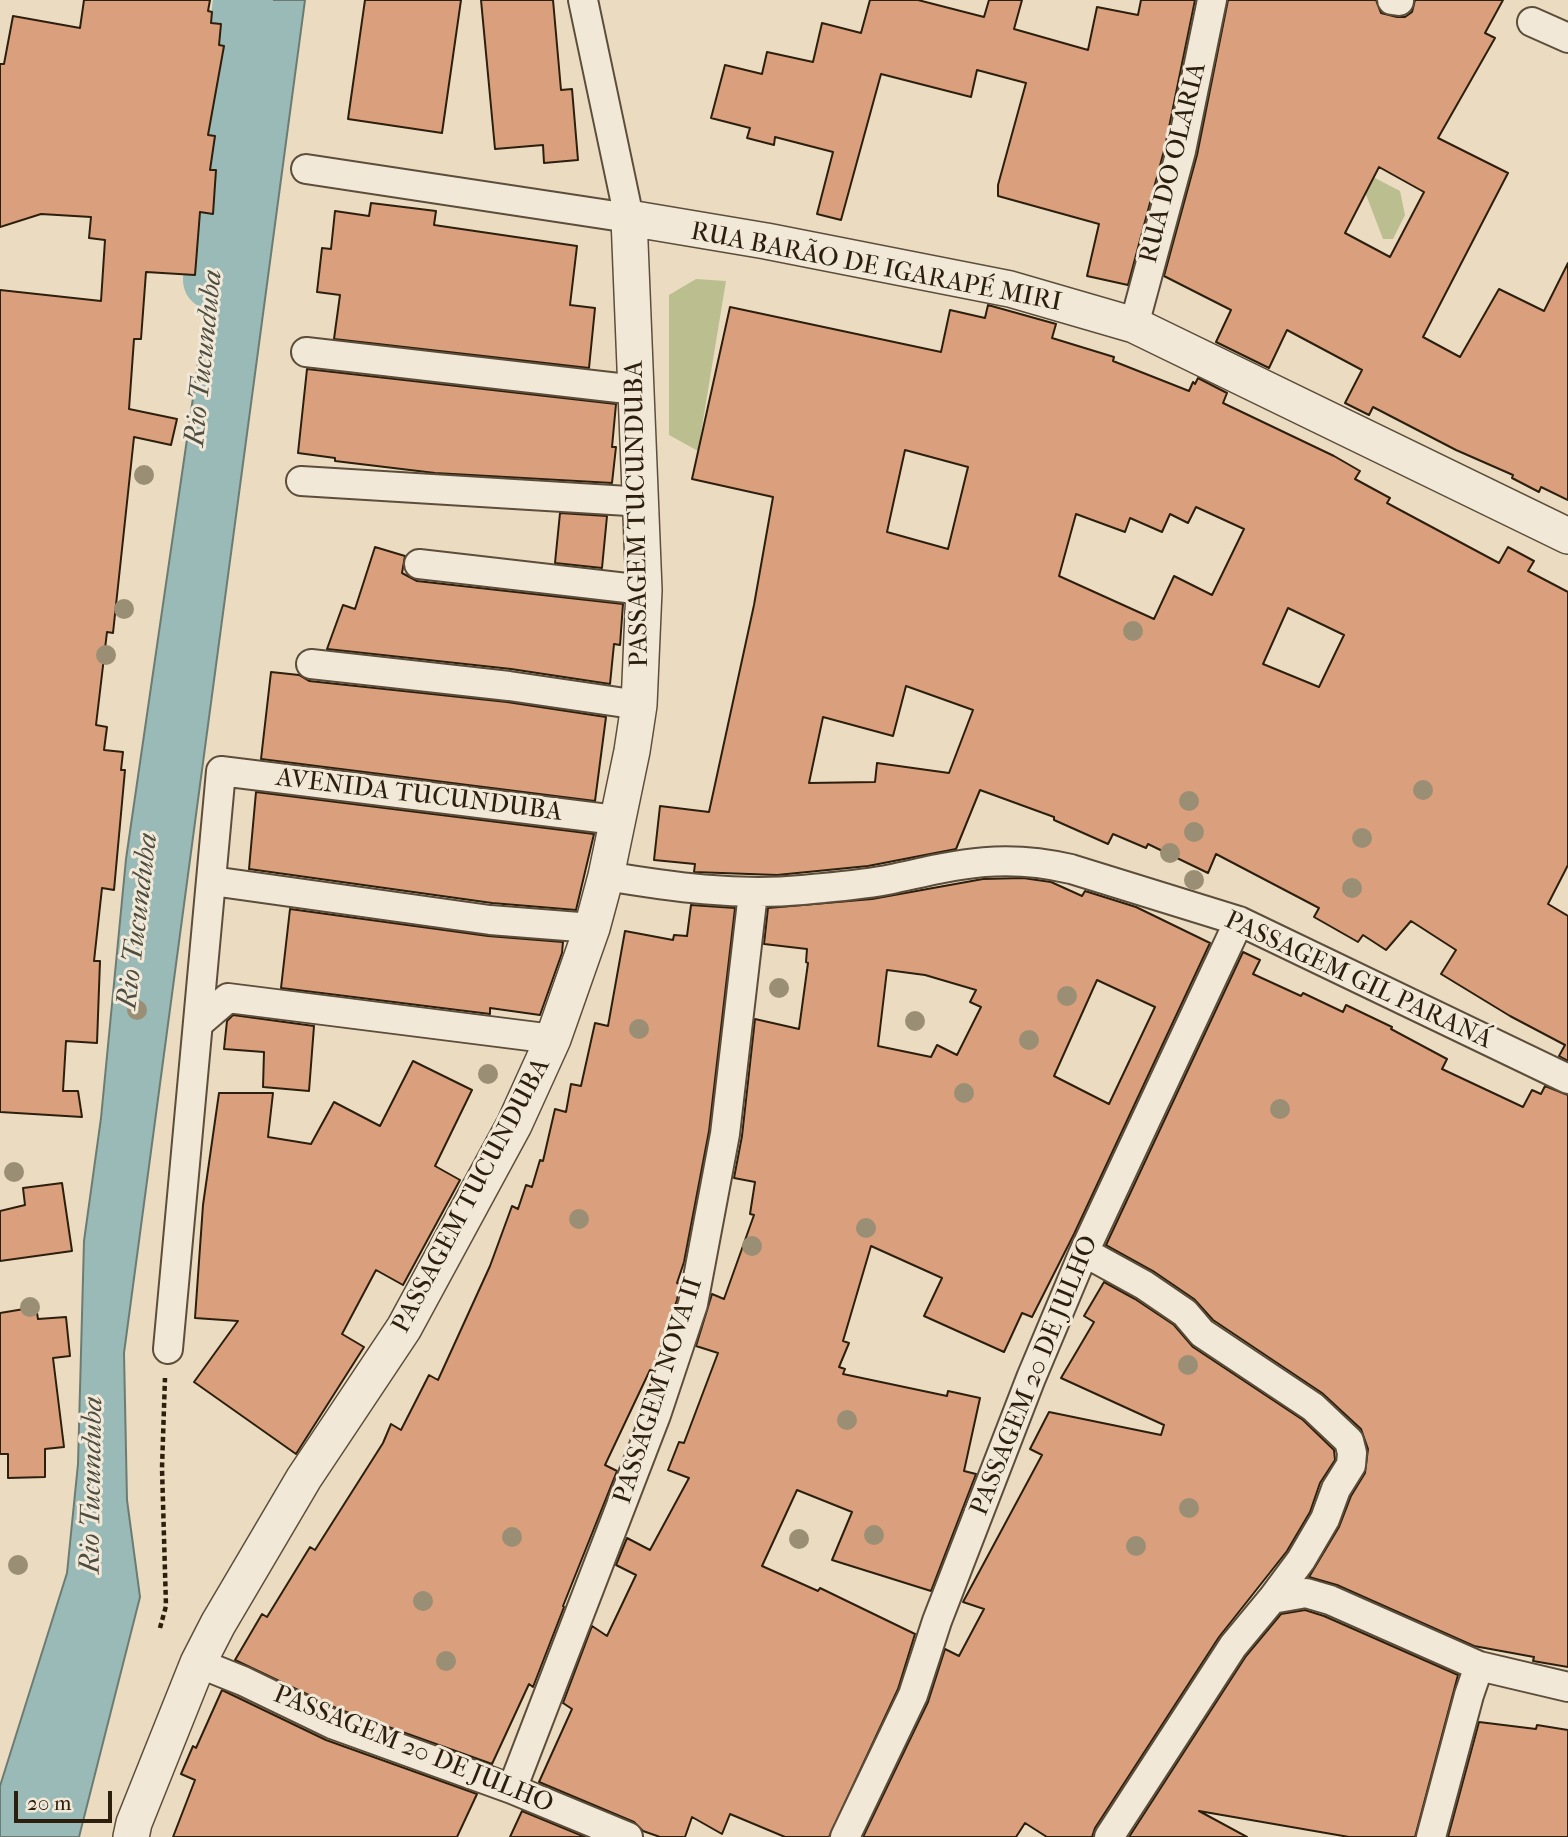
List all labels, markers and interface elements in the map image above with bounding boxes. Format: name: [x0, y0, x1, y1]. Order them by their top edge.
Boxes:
street label: RUA DO OLARIA: [1134, 59, 1214, 267]
street label: RUA BARÃO DE IGARAPÉ MIRI: [688, 217, 1064, 319]
water label: Rio Tucunduba: [179, 268, 231, 448]
street label: PASSAGEM TUCUNDUBA: [620, 360, 656, 668]
street label: AVENIDA TUCUNDUBA: [274, 763, 564, 829]
water label: Rio Tucunduba: [112, 831, 166, 1011]
street label: PASSAGEM GIL PARANÁ: [1219, 905, 1497, 1057]
street label: PASSAGEM TUCUNDUBA: [386, 1053, 558, 1339]
street label: PASSAGEM 20 DE JULHO: [965, 1232, 1105, 1520]
street label: PASSAGEM NOVA II: [608, 1274, 710, 1508]
water label: Rio Tucunduba: [75, 1396, 111, 1574]
street label: PASSAGEM 20 DE JULHO: [269, 1680, 557, 1820]
scale bar: [18, 1778, 116, 1822]
text: 20 m: [27, 1791, 71, 1815]

